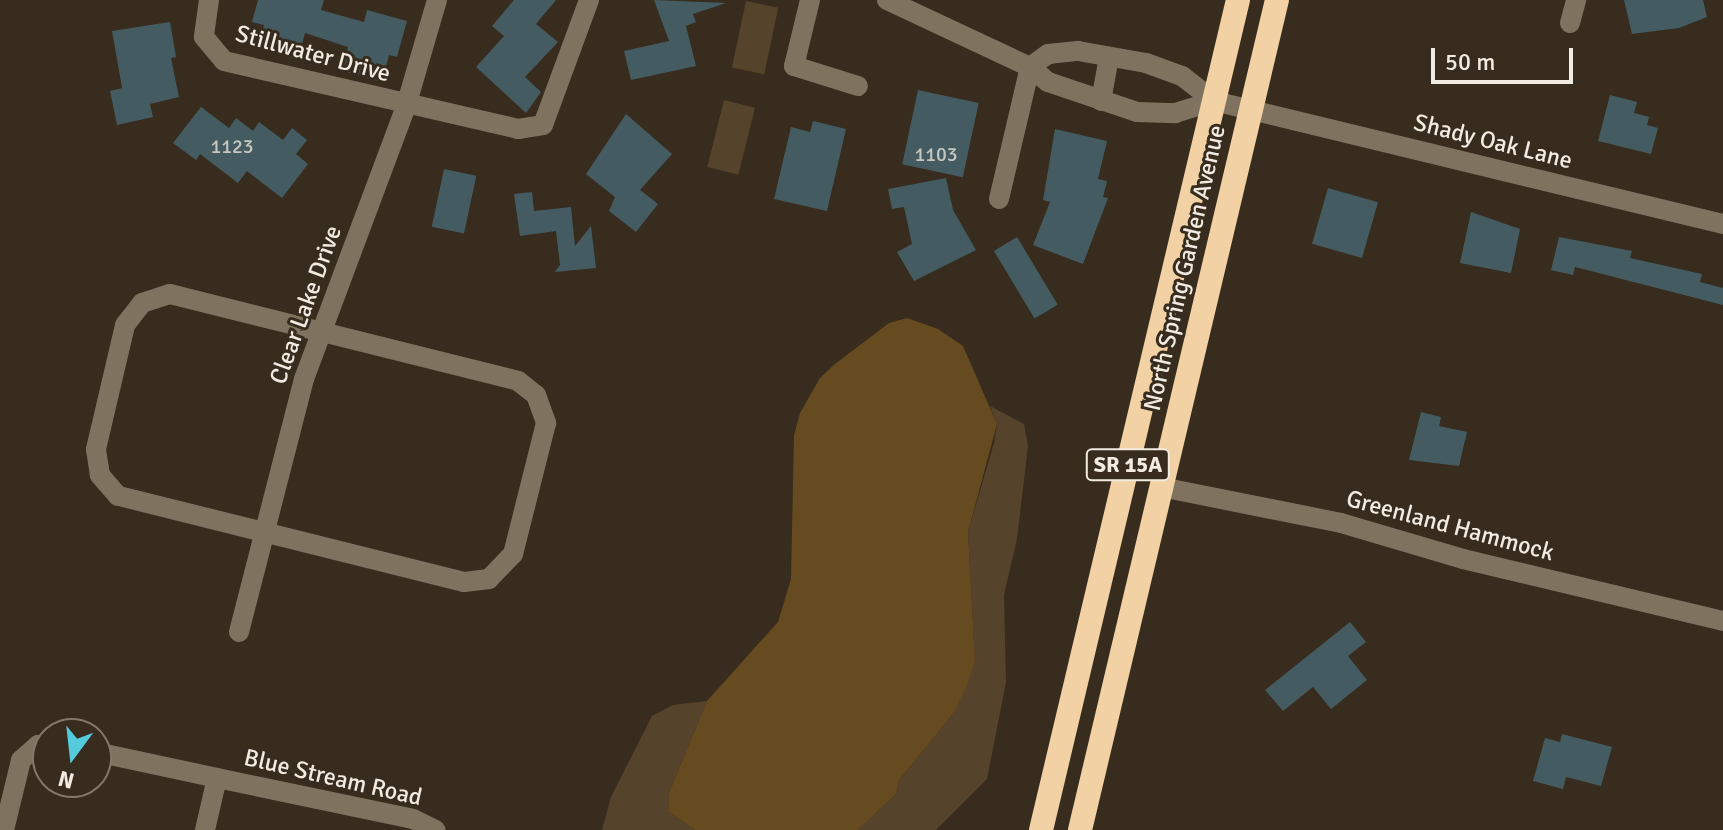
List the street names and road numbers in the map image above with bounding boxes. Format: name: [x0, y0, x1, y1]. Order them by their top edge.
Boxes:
street label: Stillwater Drive: [232, 20, 394, 88]
street label: Shady Oak Lane: [1411, 108, 1575, 176]
street label: North Spring Garden Avenue: [1138, 122, 1232, 414]
street label: Clear Lake Drive: [264, 222, 348, 388]
road number: SR 15A: [1084, 447, 1172, 483]
street label: Greenland Hammock: [1343, 484, 1557, 568]
street label: Blue Stream Road: [241, 744, 425, 812]

